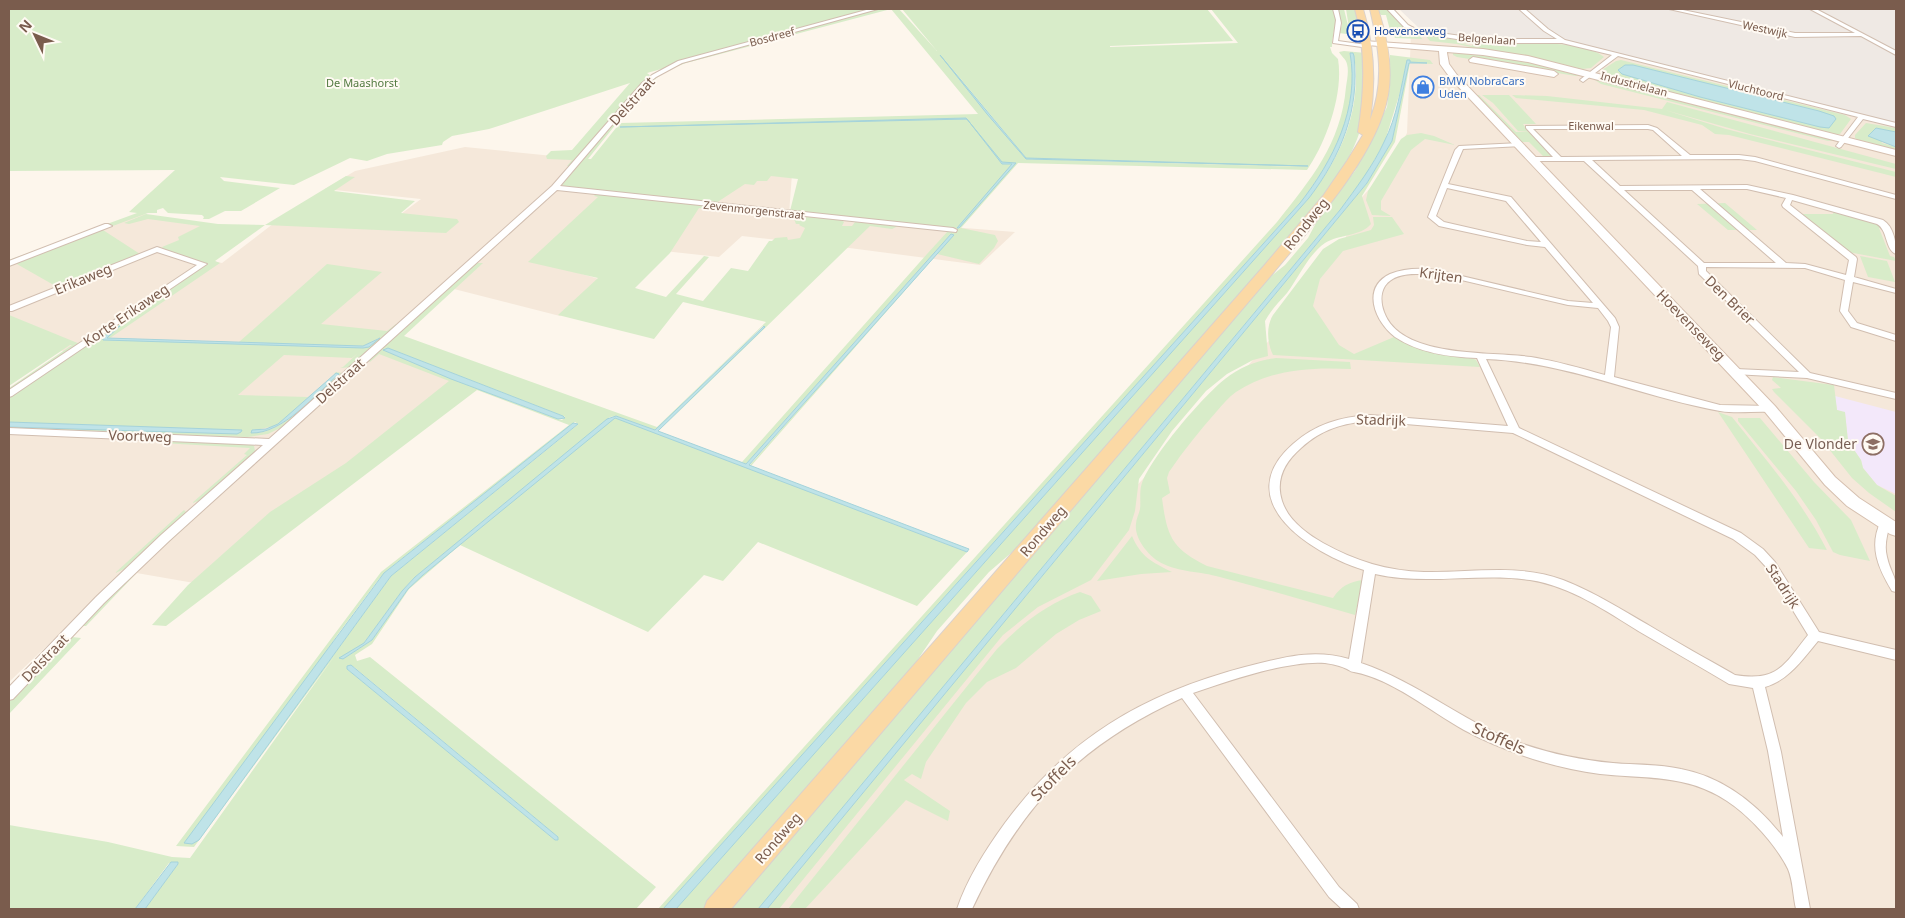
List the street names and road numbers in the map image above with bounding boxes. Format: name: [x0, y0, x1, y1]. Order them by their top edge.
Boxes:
street label: Westwijk: [1741, 16, 1789, 41]
street label: Bosdreef: [748, 23, 797, 50]
street label: Belgenlaan: [1458, 29, 1516, 48]
street label: Industrielaan: [1599, 67, 1669, 100]
street label: Delstraat: [605, 72, 659, 129]
street label: Vluchtoord: [1727, 75, 1785, 104]
street label: Eikenwal: [1568, 118, 1614, 133]
street label: Rondweg: [1279, 194, 1332, 254]
street label: Zevenmorgenstraat: [703, 197, 806, 222]
street label: Erikaweg: [51, 258, 114, 299]
street label: Krijten: [1418, 262, 1464, 287]
street label: Den Brier: [1701, 271, 1760, 328]
street label: Korte Erikaweg: [79, 279, 172, 350]
street label: Hoevenseweg: [1653, 285, 1730, 364]
street label: Delstraat: [311, 354, 368, 408]
street label: Stadrijk: [1356, 409, 1407, 430]
street label: Voortweg: [108, 425, 172, 446]
street label: Rondweg: [1015, 501, 1070, 560]
street label: Stadrijk: [1762, 560, 1805, 612]
street label: Delstraat: [17, 630, 72, 686]
street label: Stoffels: [1469, 717, 1529, 759]
street label: Stoffels: [1025, 750, 1081, 806]
street label: Rondweg: [750, 808, 805, 867]

